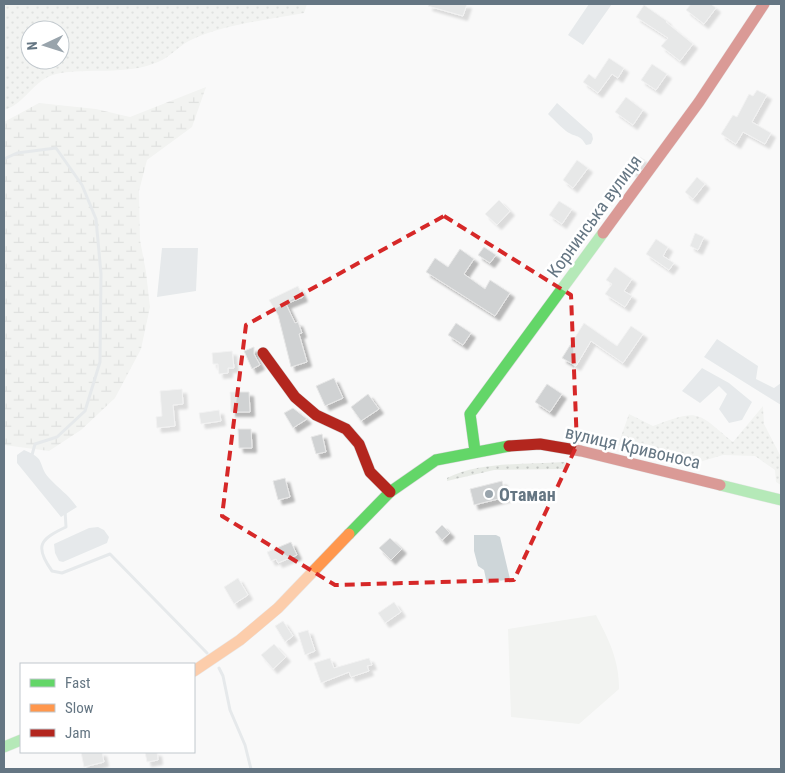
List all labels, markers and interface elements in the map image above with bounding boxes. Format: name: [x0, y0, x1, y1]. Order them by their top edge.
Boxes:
north arrow: [20, 20, 70, 70]
text: N: [24, 41, 40, 51]
street label: Корнинська вулиця: [543, 151, 645, 281]
street label: вулиця Кривоноса: [563, 421, 703, 473]
place label: Отаман: [499, 484, 556, 505]
marker: Отаман: [483, 488, 495, 500]
legend: [20, 663, 195, 753]
text: Fast: [65, 674, 90, 692]
text: Slow: [65, 699, 94, 717]
text: Jam: [65, 724, 91, 742]

